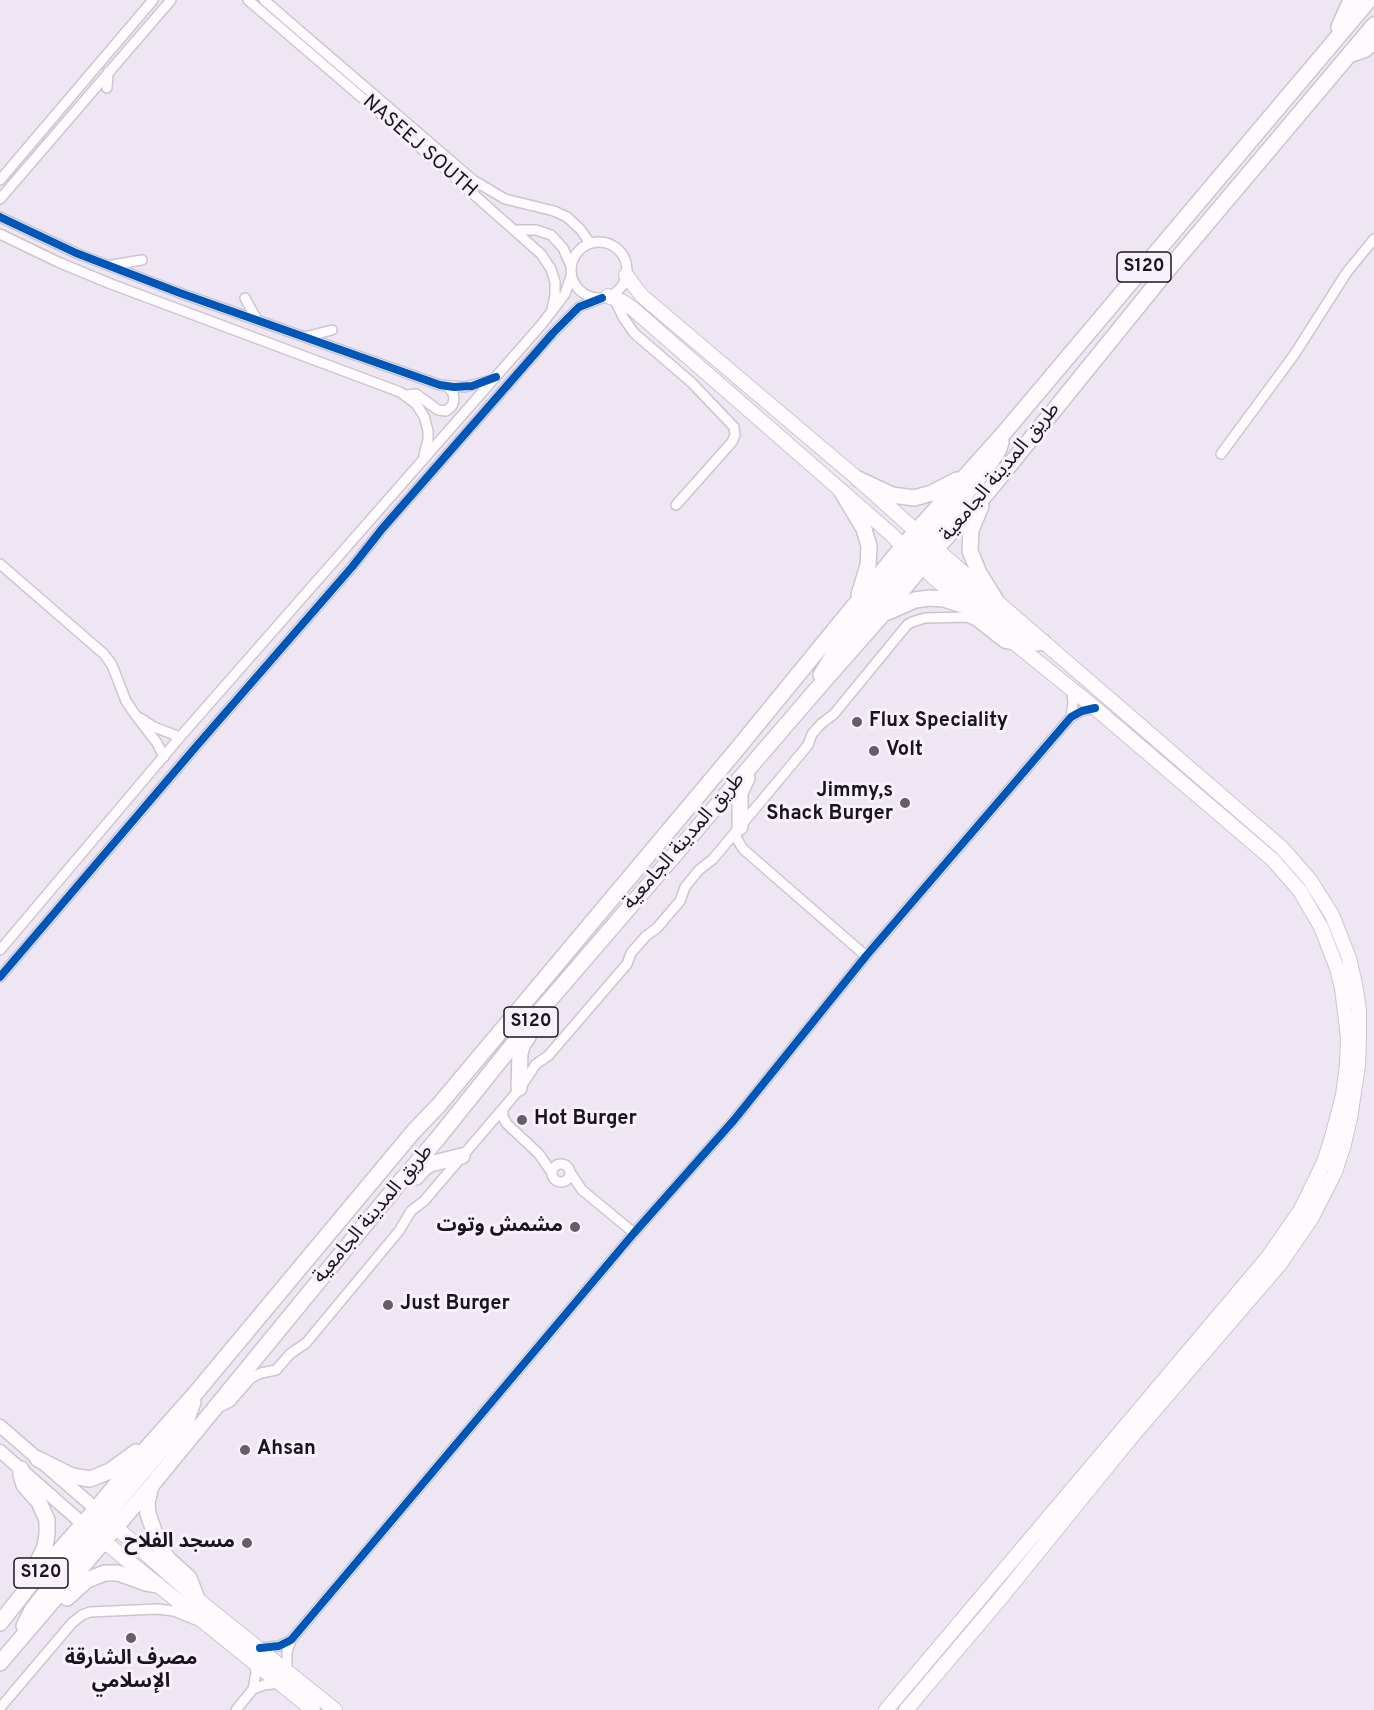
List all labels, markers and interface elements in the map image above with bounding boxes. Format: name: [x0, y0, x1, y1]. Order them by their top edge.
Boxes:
street label: NASEEJ SOUTH: [357, 91, 481, 203]
road number: S120: [1117, 252, 1171, 282]
street label: طريق المدينة الجامعية: [936, 399, 1066, 547]
place label: Flux Speciality: [869, 710, 1008, 734]
marker: Flux Speciality: [850, 715, 864, 729]
place label: Volt: [886, 739, 923, 763]
marker: Volt: [867, 744, 881, 758]
street label: طريق المدينة الجامعية: [619, 769, 751, 915]
place label: Jimmy,s Shack Burger: [766, 780, 893, 827]
marker: Jimmy,s Shack Burger: [898, 796, 912, 810]
road number: S120: [504, 1007, 558, 1037]
place label: Hot Burger: [534, 1108, 637, 1132]
marker: Hot Burger: [515, 1113, 529, 1127]
street label: طريق المدينة الجامعية: [309, 1141, 439, 1289]
place label: مشمش وتوت: [437, 1215, 563, 1239]
marker: مشمش وتوت: [568, 1220, 582, 1234]
place label: Just Burger: [400, 1293, 510, 1317]
marker: Just Burger: [381, 1298, 395, 1312]
place label: Ahsan: [257, 1438, 316, 1462]
marker: Ahsan: [238, 1443, 252, 1457]
place label: مسجد الفلاح: [124, 1531, 235, 1555]
marker: مسجد الفلاح: [240, 1536, 254, 1550]
road number: S120: [14, 1558, 68, 1588]
marker: مصرف الشارقة الإسلامي: [124, 1631, 138, 1645]
place label: مصرف الشارقة الإسلامي: [65, 1648, 197, 1695]

